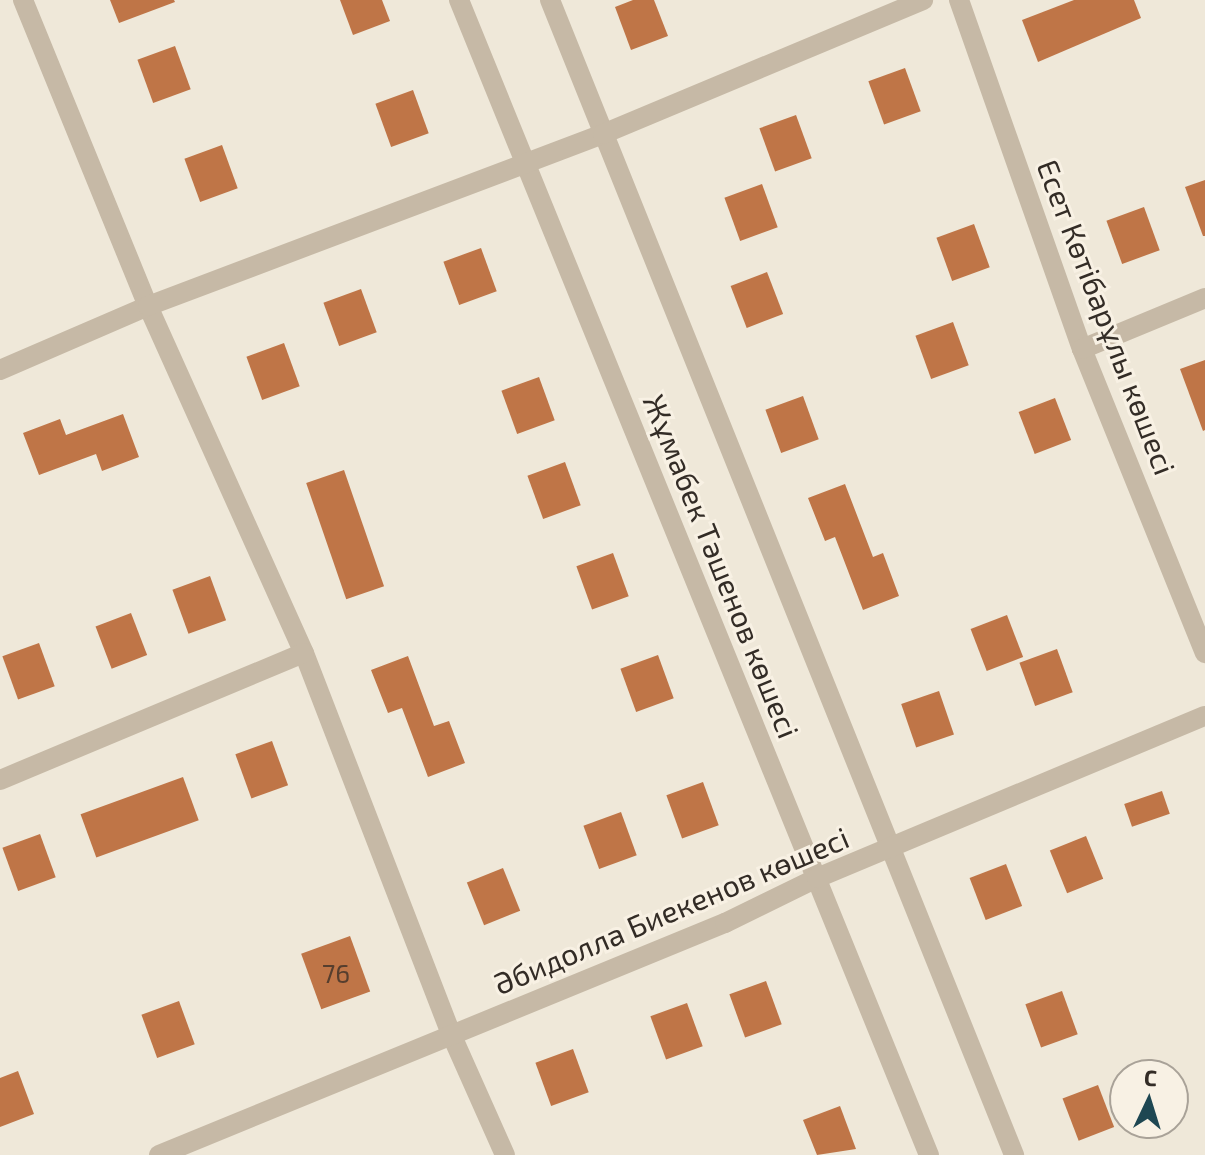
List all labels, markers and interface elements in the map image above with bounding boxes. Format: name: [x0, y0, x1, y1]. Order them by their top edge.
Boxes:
street label: Есет Көтібарұлы көшесі: [1030, 154, 1184, 480]
street label: Жұмабек Тәшенов көшесі: [636, 389, 808, 743]
street label: Әбидолла Биекенов көшесі: [488, 819, 854, 1001]
house number: 76: [322, 957, 350, 989]
north arrow: [1109, 1059, 1189, 1139]
text: С: [1143, 1064, 1158, 1090]

